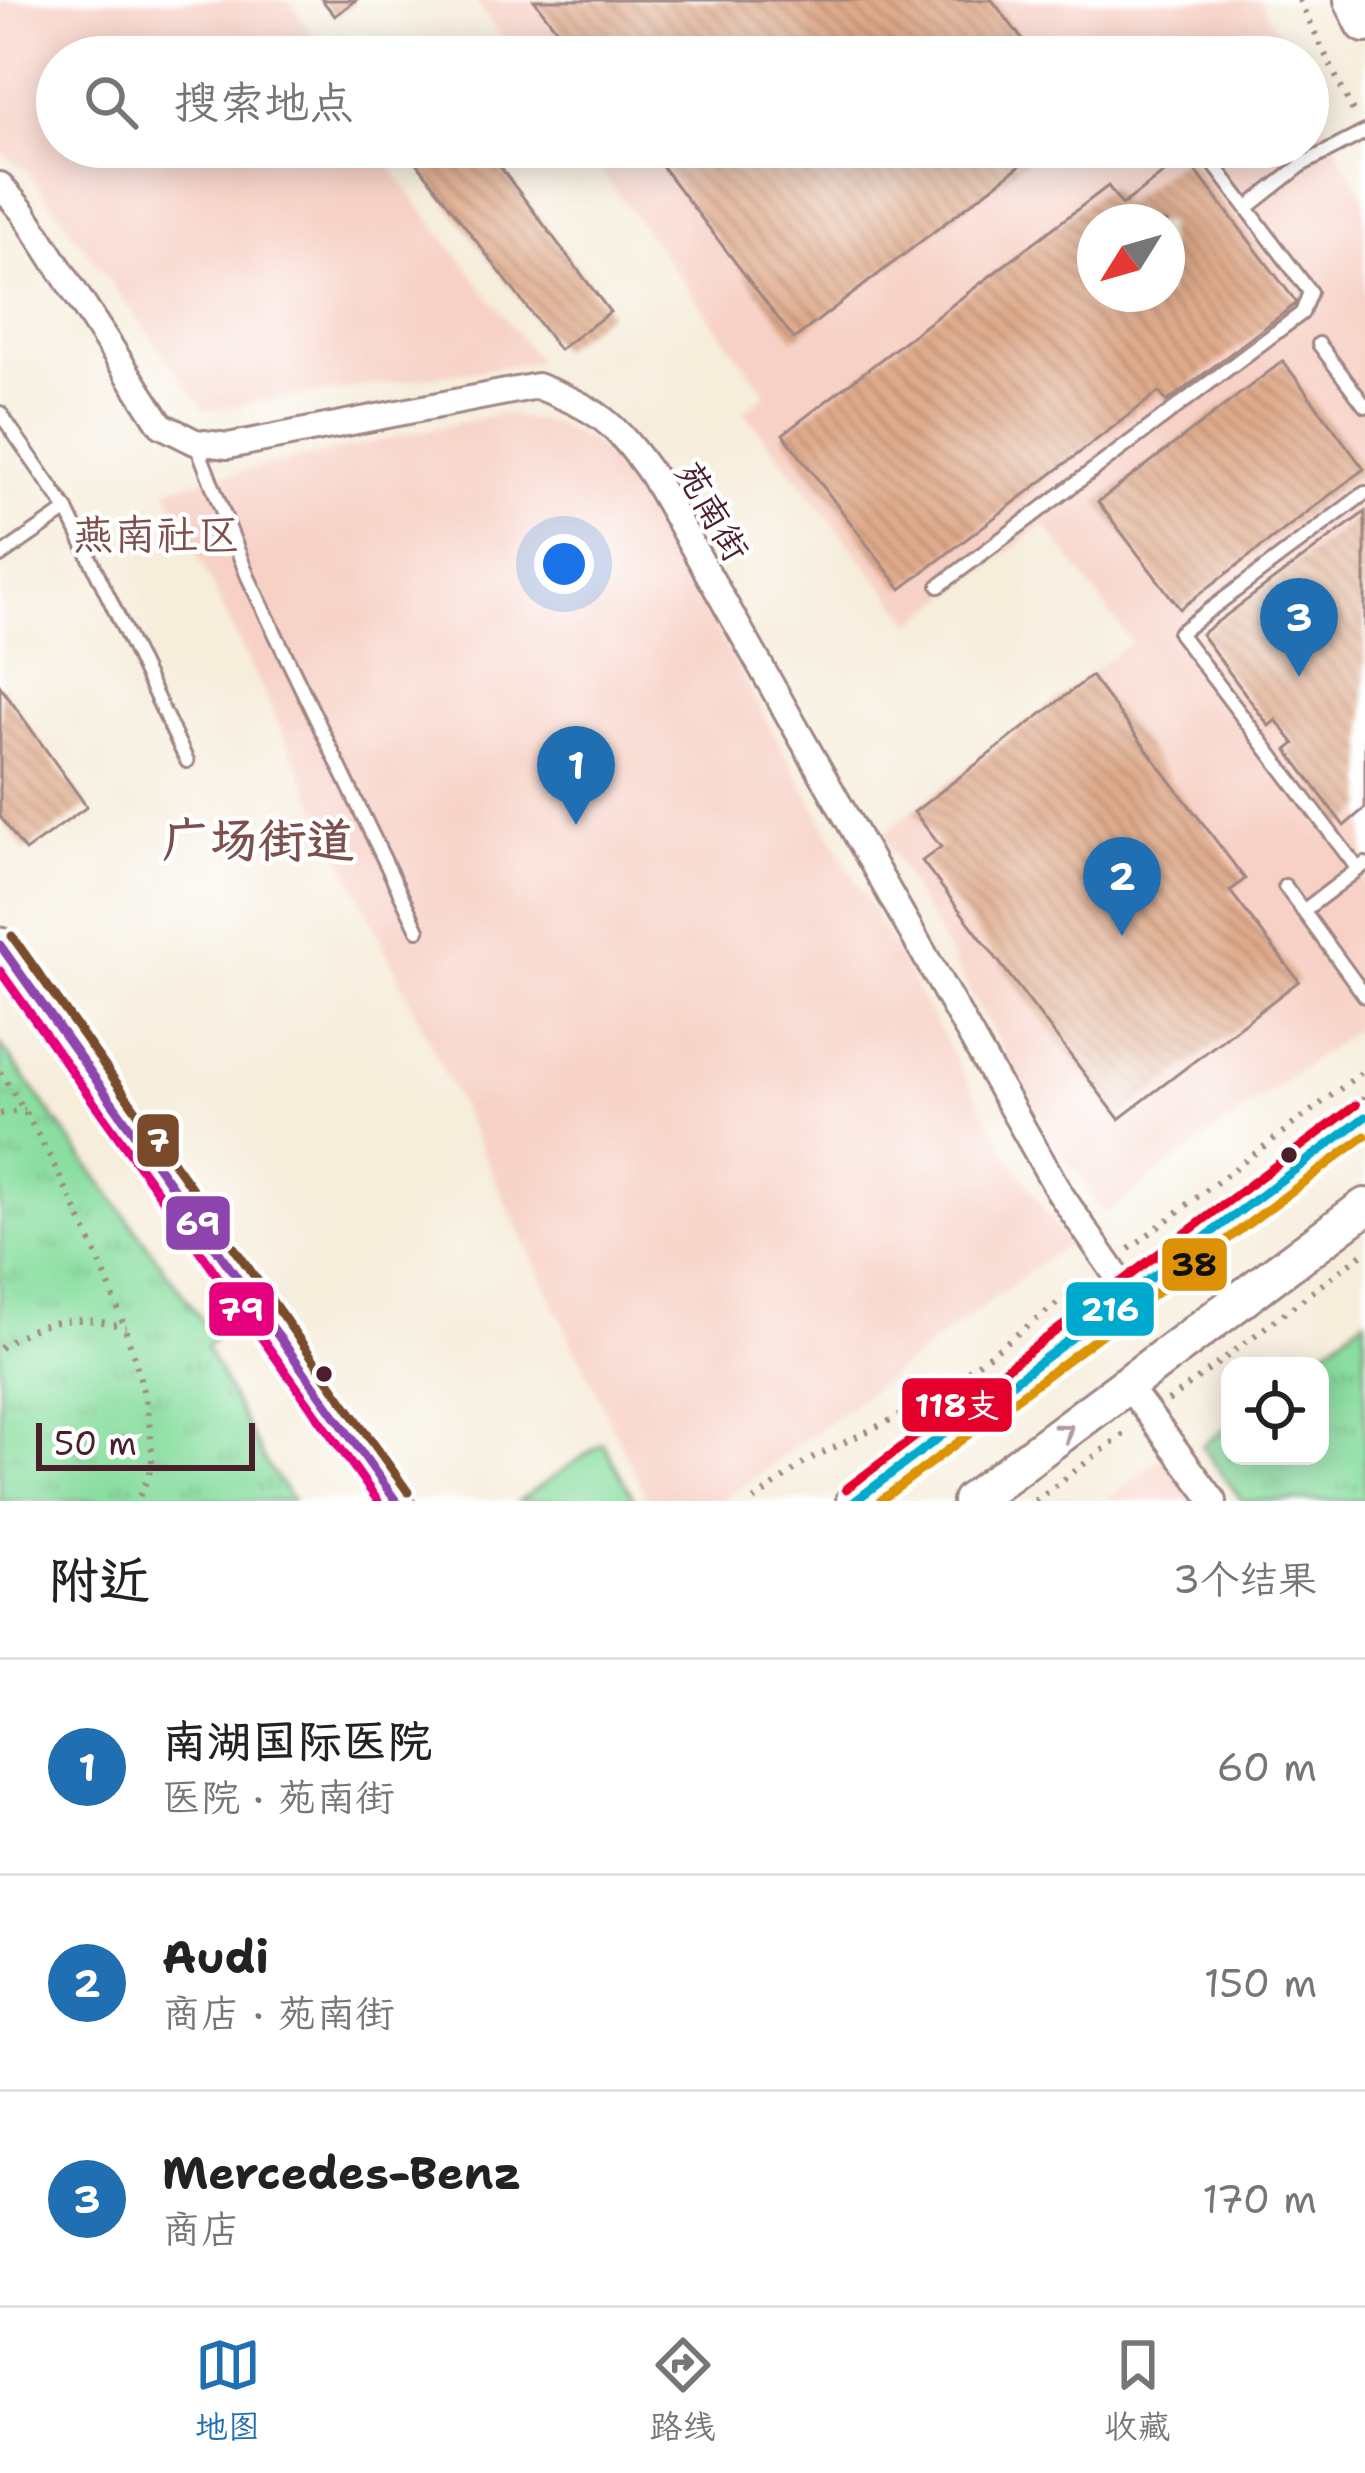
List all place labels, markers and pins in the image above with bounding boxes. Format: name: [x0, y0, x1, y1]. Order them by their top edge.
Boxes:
pin: 3: [1260, 578, 1338, 677]
pin: 1: [537, 726, 615, 825]
pin: 2: [1083, 837, 1161, 936]
unlabelled marker: [1278, 1144, 1300, 1166]
unlabelled marker: [313, 1363, 335, 1385]

